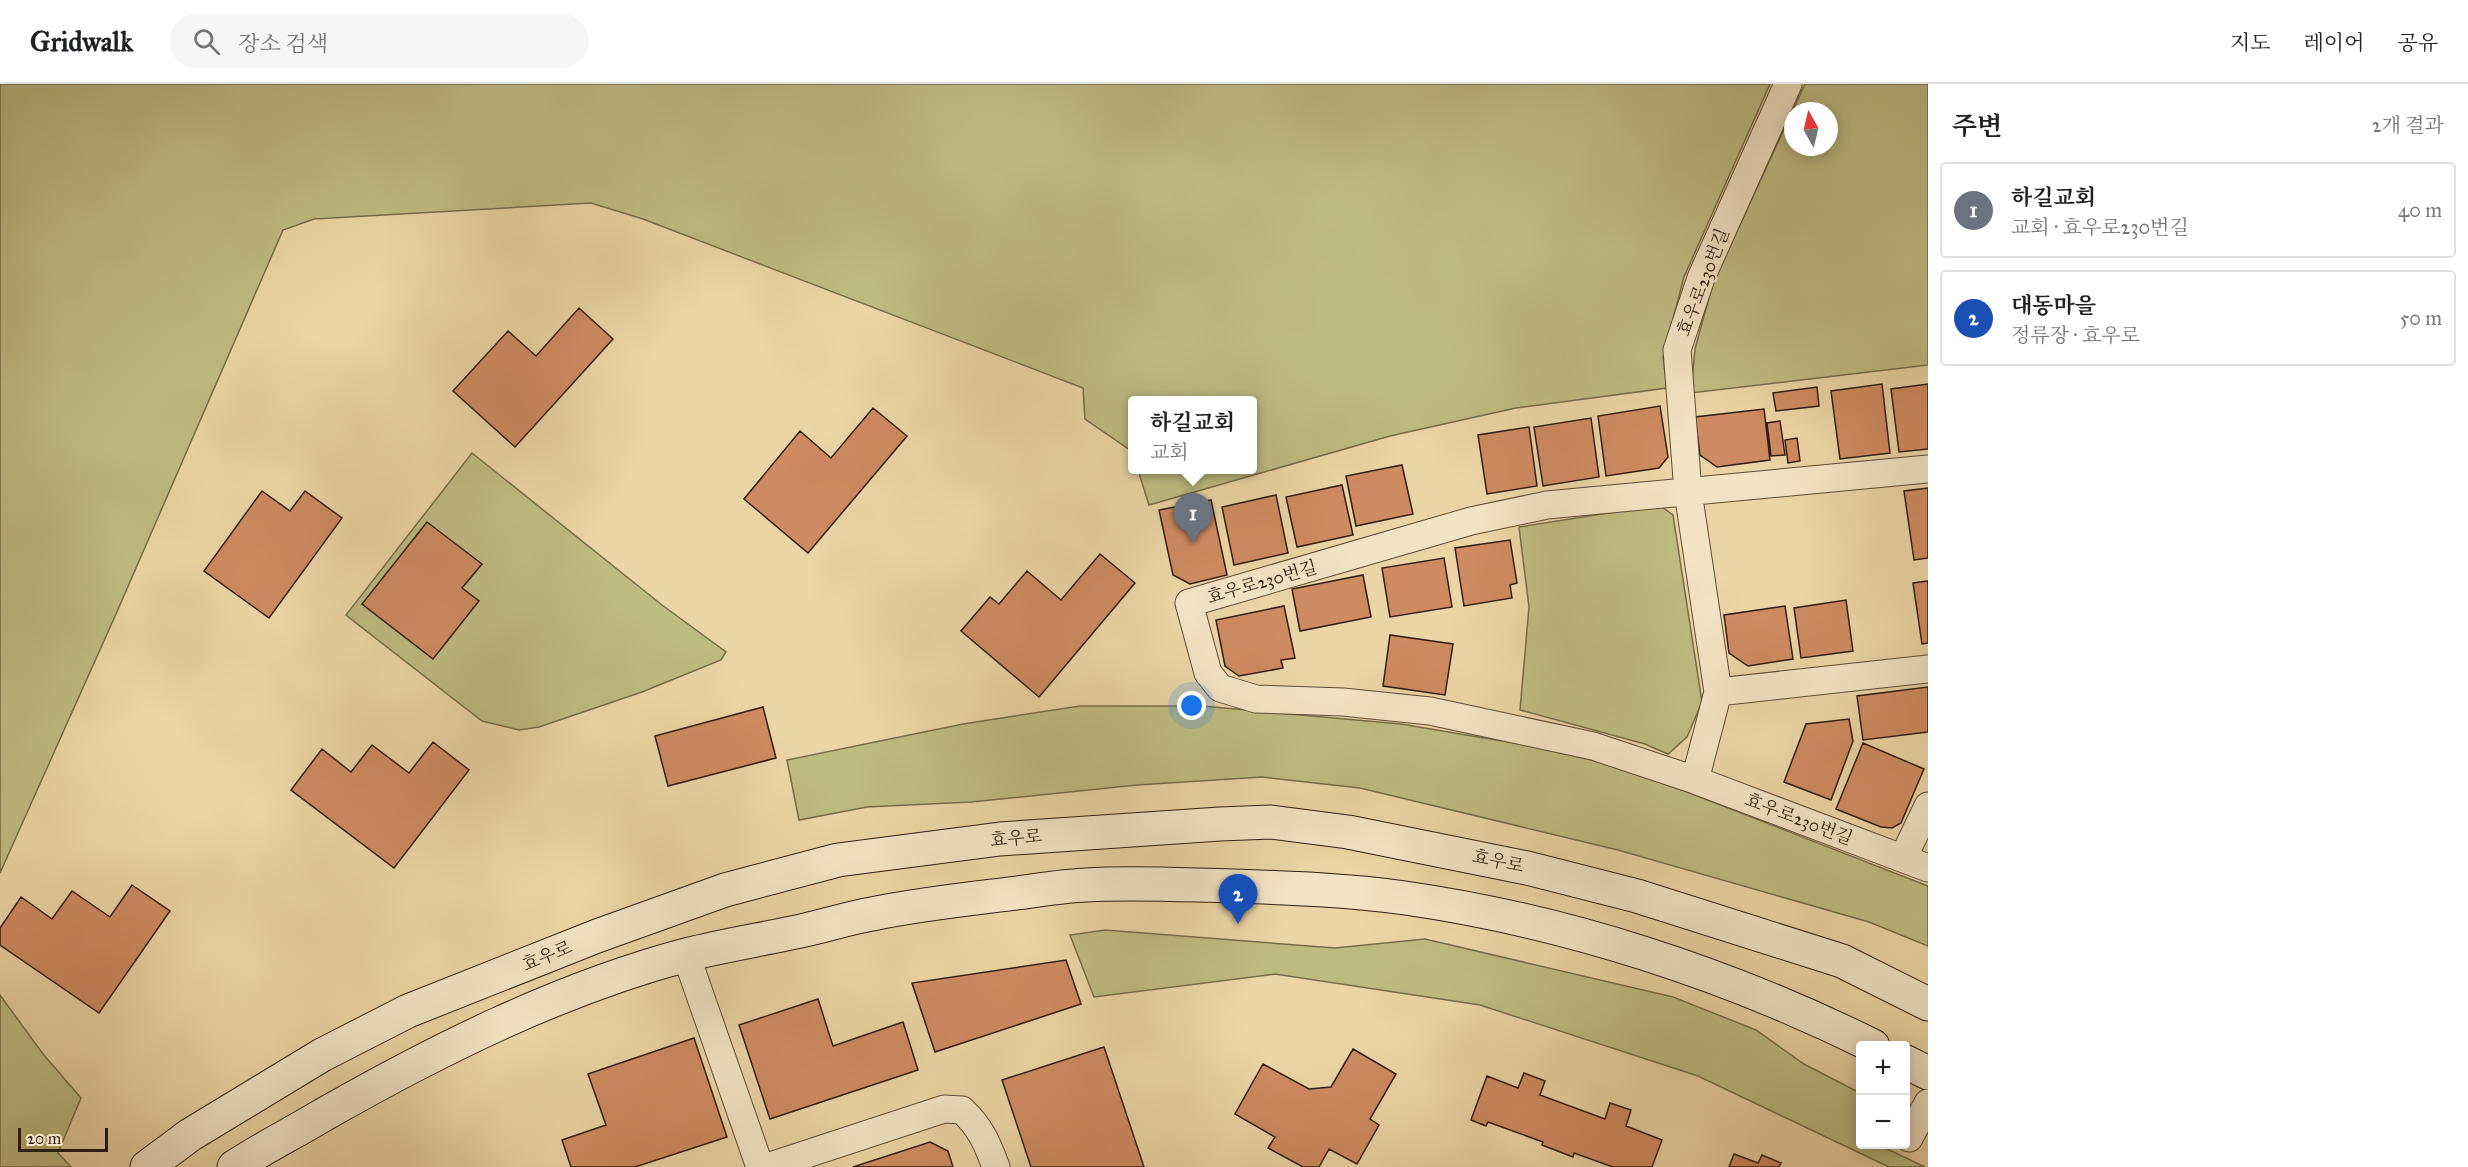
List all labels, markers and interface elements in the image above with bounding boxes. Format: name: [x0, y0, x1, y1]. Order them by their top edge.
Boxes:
search box: [169, 14, 589, 68]
text: Gridwalk: [30, 24, 133, 59]
icon: search: [190, 25, 223, 58]
text: 장소 검색: [238, 30, 328, 57]
text: 지도: [2230, 30, 2271, 56]
text: 레이어: [2304, 30, 2364, 56]
text: 공유: [2397, 30, 2438, 56]
north arrow: [1784, 102, 1838, 156]
text: 주변: [1952, 110, 2002, 142]
text: 2개 결과: [2372, 113, 2444, 137]
text: 하길교회: [2011, 184, 2096, 211]
text: 1: [1970, 198, 1977, 222]
text: 40 m: [2398, 198, 2442, 222]
text: 교회 · 효우로230번길: [2011, 215, 2189, 239]
street label: 효우로230번길: [1672, 225, 1734, 339]
text: 대동마을: [2011, 292, 2096, 319]
text: 2: [1969, 306, 1978, 330]
text: 50 m: [2400, 306, 2442, 330]
text: 정류장 · 효우로: [2011, 323, 2140, 347]
popup: [1128, 396, 1257, 474]
text: 하길교회: [1150, 409, 1235, 436]
text: 교회: [1150, 440, 1189, 464]
pin: 1: [1174, 494, 1212, 543]
street label: 효우로230번길: [1204, 556, 1320, 608]
your location: [1177, 691, 1206, 720]
street label: 효우로230번길: [1742, 788, 1856, 850]
street label: 효우로: [989, 825, 1043, 851]
street label: 효우로: [1470, 845, 1526, 877]
pin: 2: [1218, 874, 1258, 924]
street label: 효우로: [519, 936, 575, 976]
map controls: [1856, 1041, 1910, 1149]
button: +: [1856, 1041, 1910, 1095]
button: −: [1856, 1095, 1910, 1149]
scale bar: [18, 1125, 108, 1152]
text: 20 m: [27, 1129, 61, 1148]

